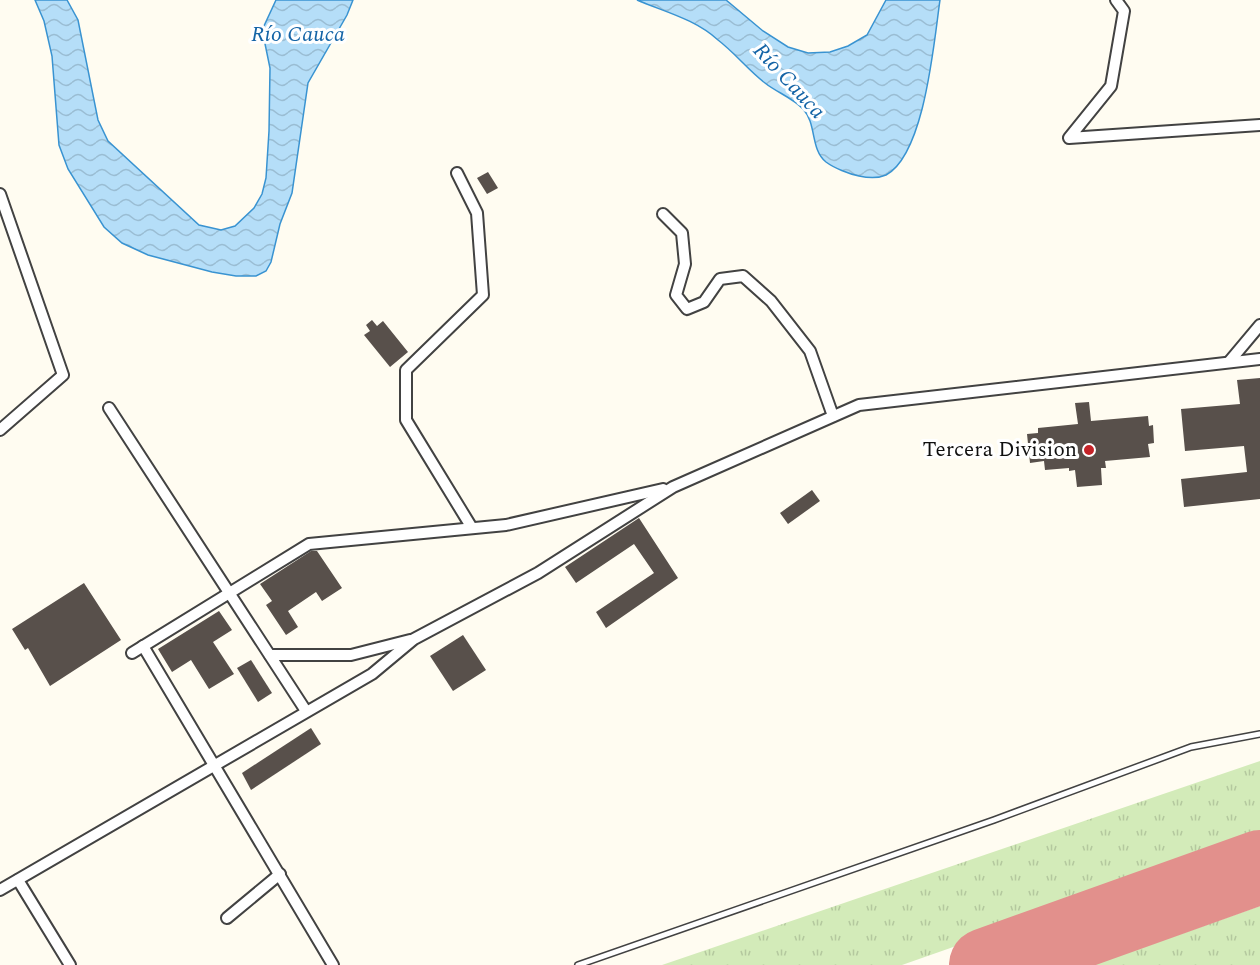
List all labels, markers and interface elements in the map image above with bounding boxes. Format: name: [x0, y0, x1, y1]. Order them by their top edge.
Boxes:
water label: Río Cauca: [251, 18, 345, 51]
water label: Río Cauca: [745, 35, 833, 127]
place label: Tercera Division: [922, 434, 1077, 466]
marker: Tercera Division: [1082, 443, 1096, 457]

